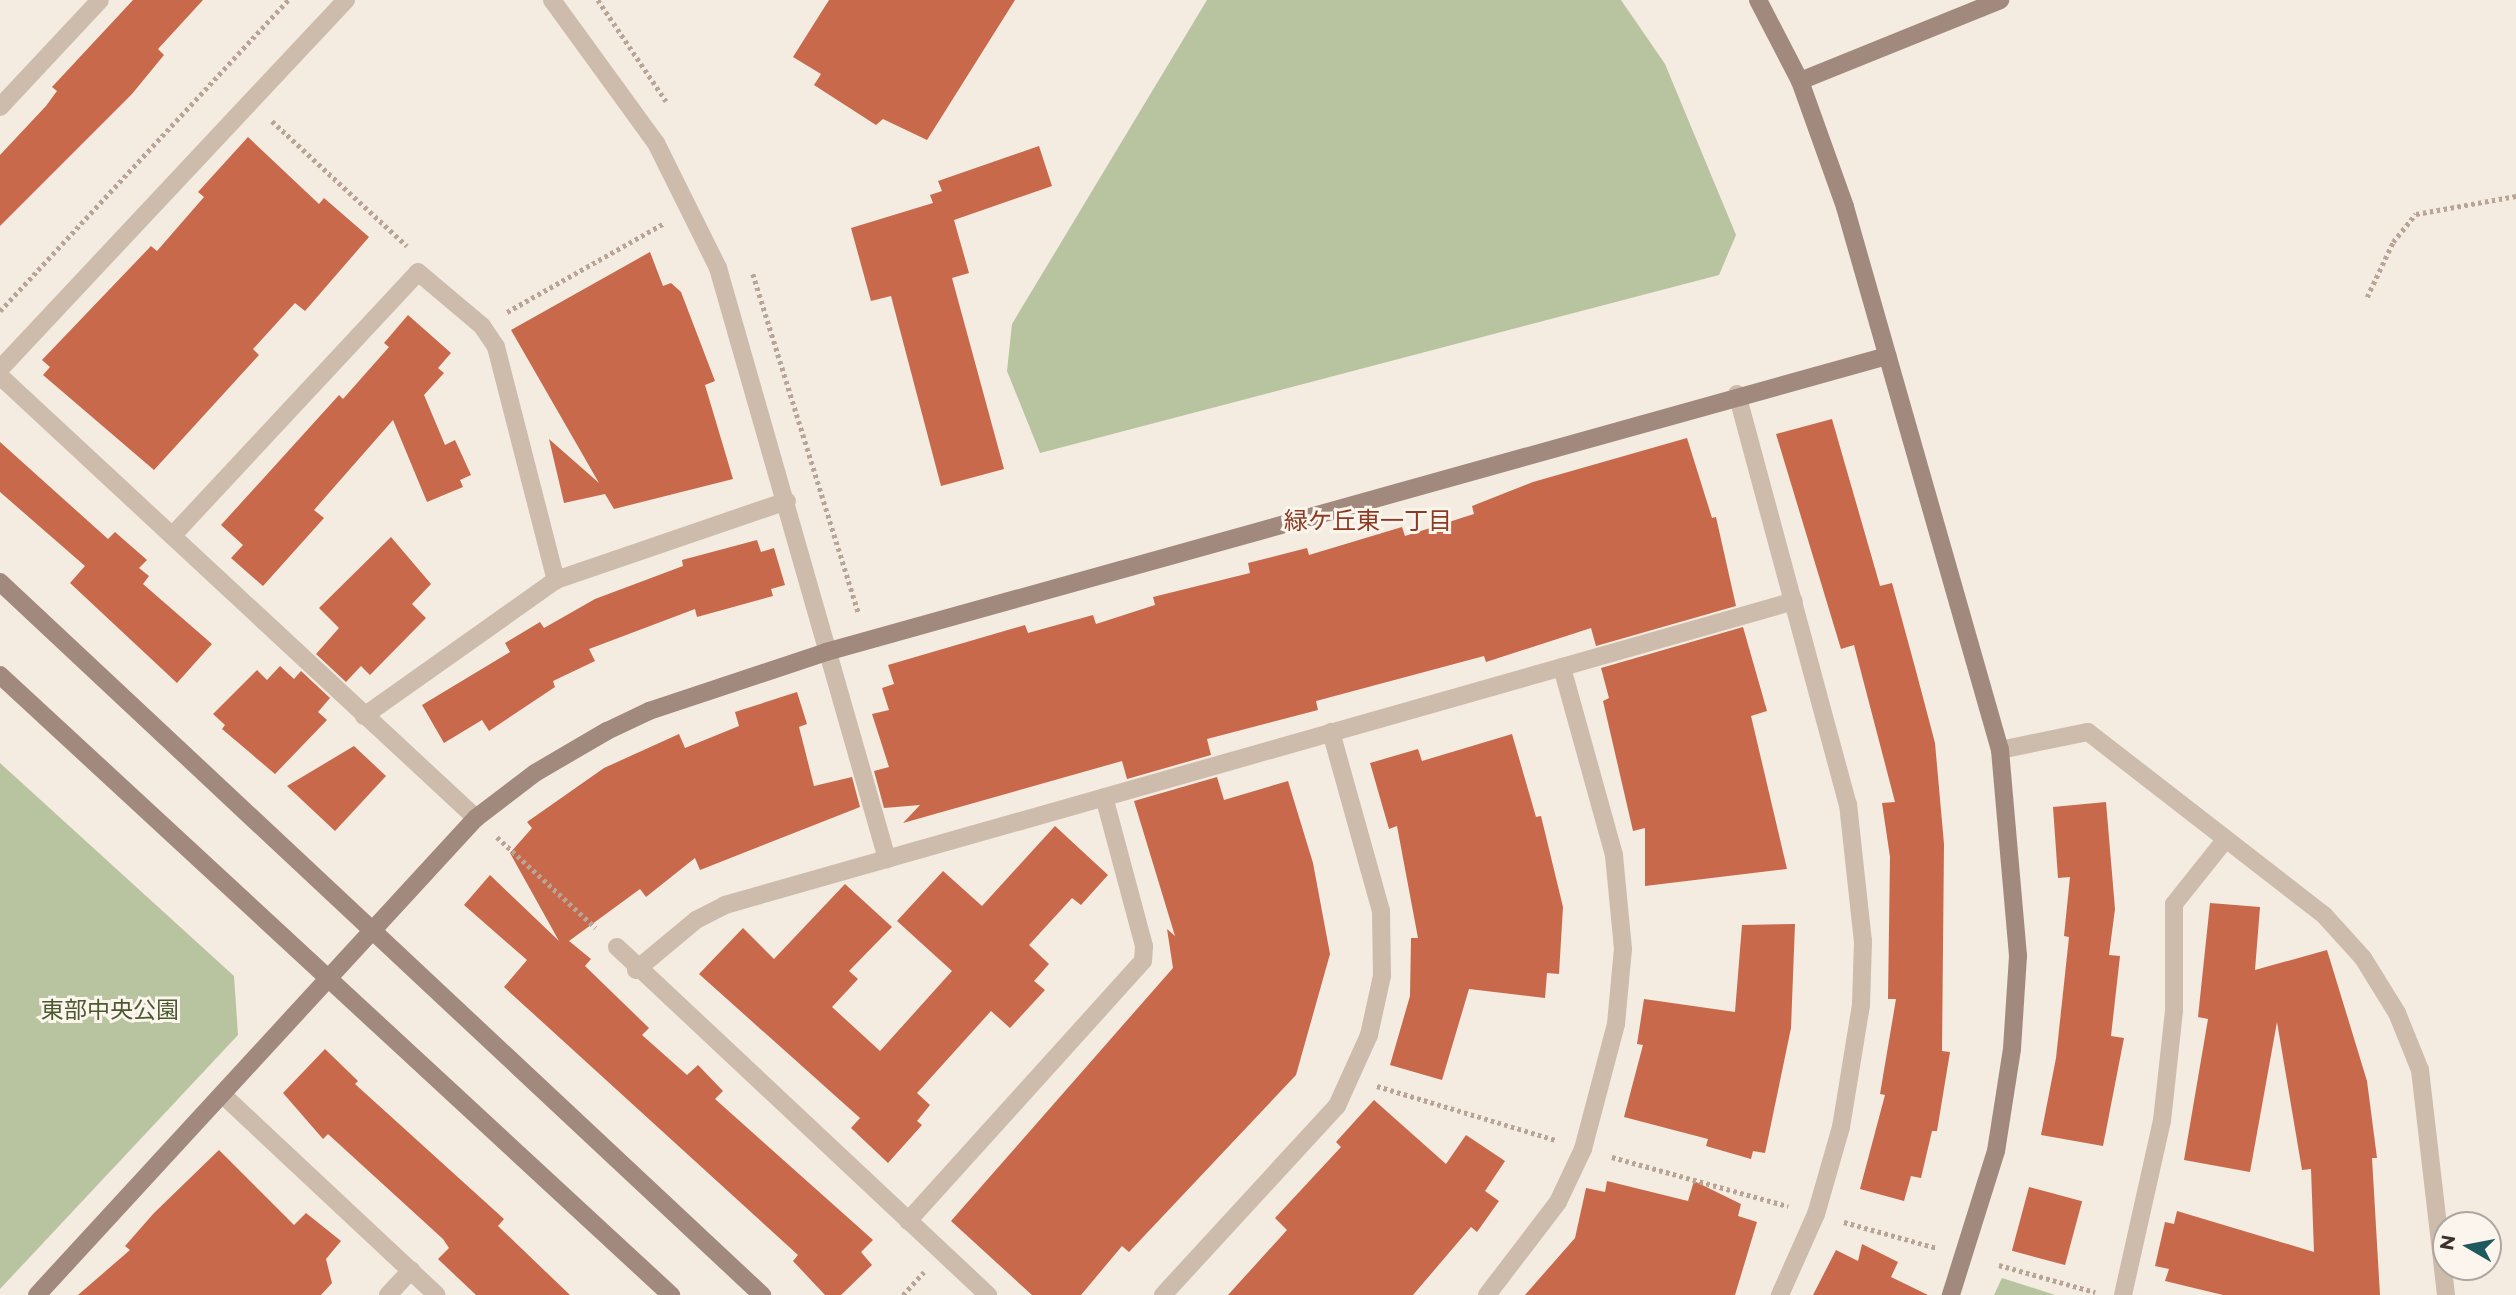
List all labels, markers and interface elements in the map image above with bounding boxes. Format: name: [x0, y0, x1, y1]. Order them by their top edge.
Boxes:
district label: 緑ケ丘東一丁目: [1284, 507, 1452, 535]
park label: 東部中央公園: [41, 996, 179, 1024]
north arrow: [2432, 1211, 2502, 1281]
text: N: [2435, 1233, 2460, 1252]

